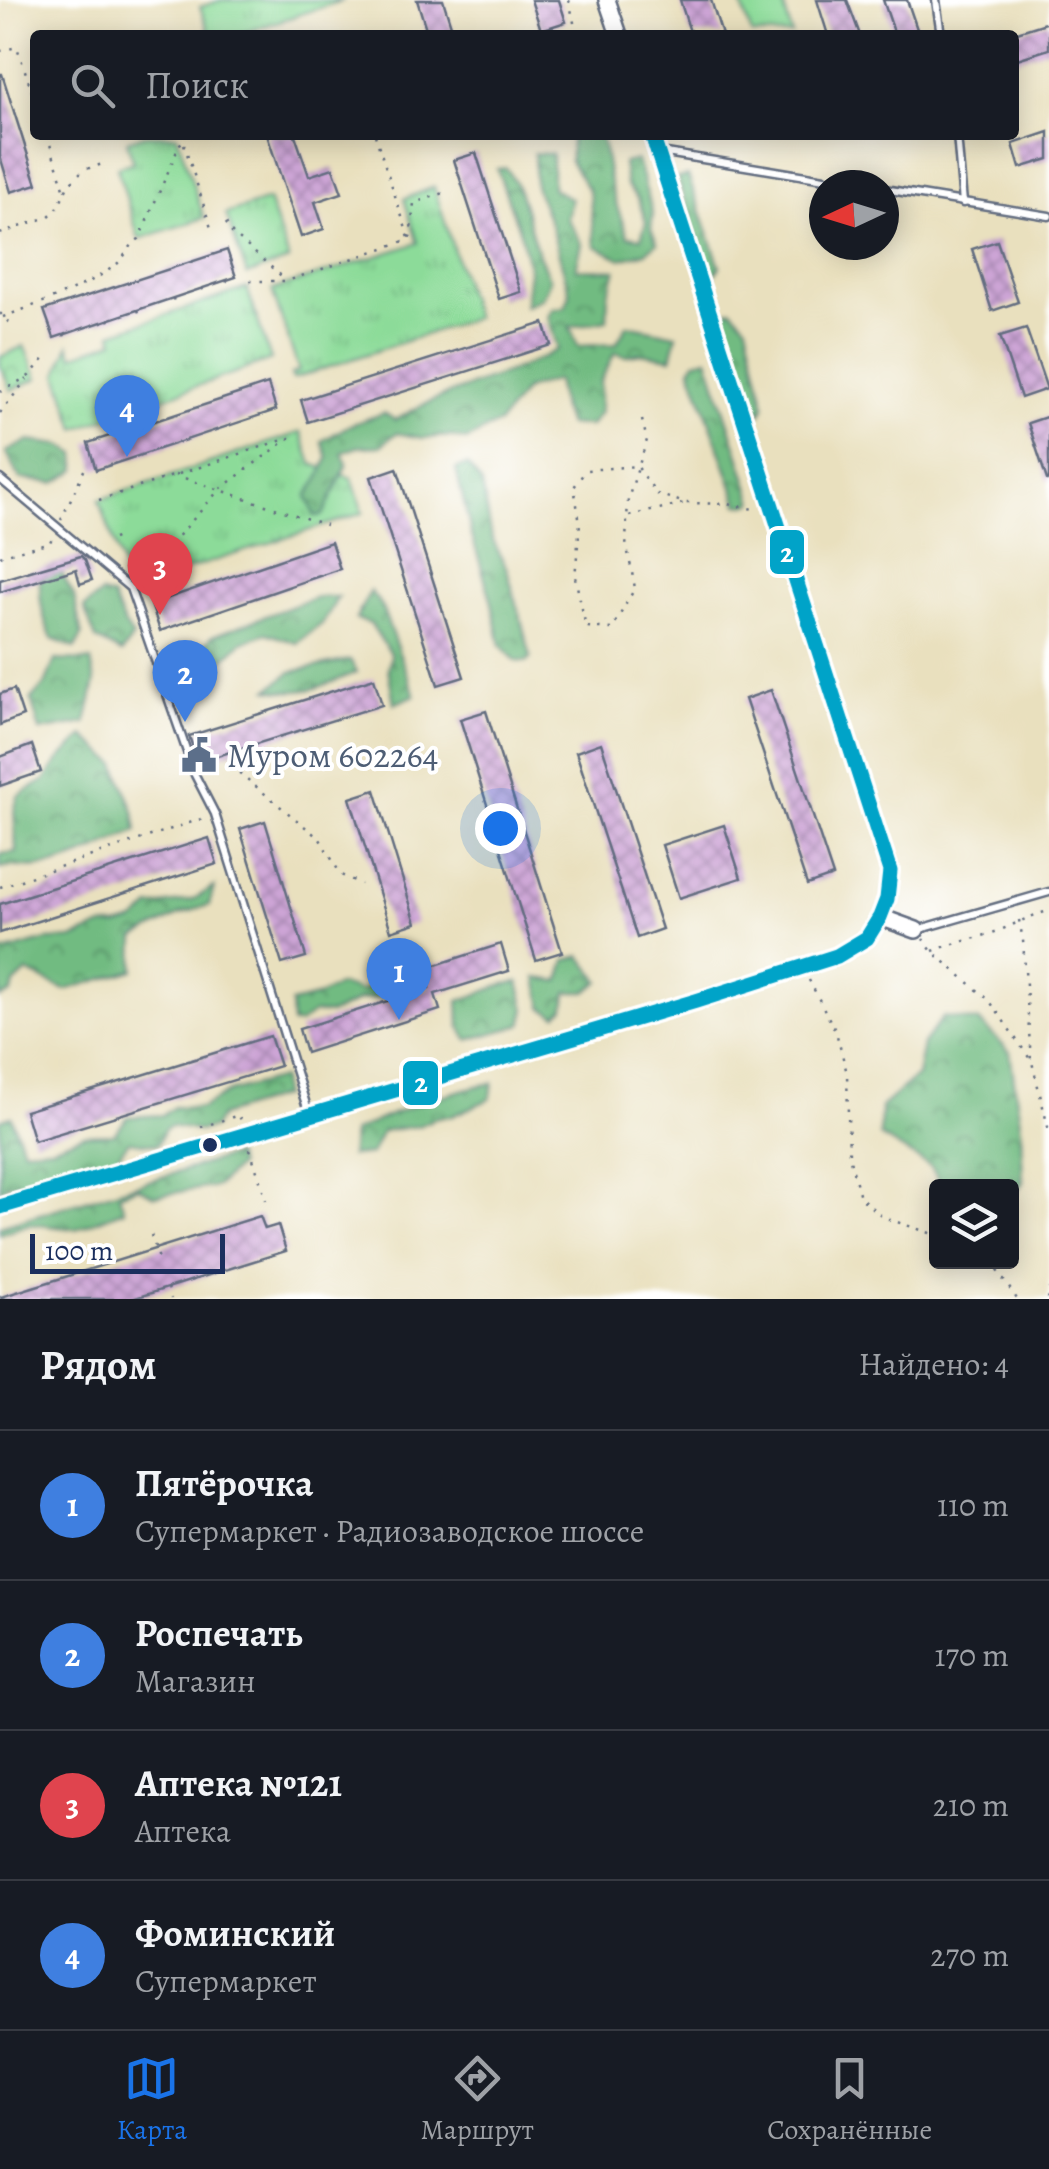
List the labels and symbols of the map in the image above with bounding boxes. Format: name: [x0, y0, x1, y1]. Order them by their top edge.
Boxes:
north arrow: [809, 170, 899, 260]
pin: 4: [94, 374, 160, 457]
line badge: 2: [768, 528, 806, 576]
pin: 3: [128, 532, 192, 615]
text: 2: [780, 534, 794, 572]
pin: 2: [152, 640, 218, 722]
place label: Муром 602264: [227, 731, 438, 779]
public building icon: Муром 602264: [180, 736, 218, 774]
your location: [475, 803, 526, 854]
pin: 1: [366, 938, 432, 1020]
line badge: 2: [401, 1059, 440, 1107]
text: 2: [414, 1064, 428, 1102]
unlabelled marker: [200, 1135, 220, 1155]
scale bar: [30, 1229, 225, 1274]

